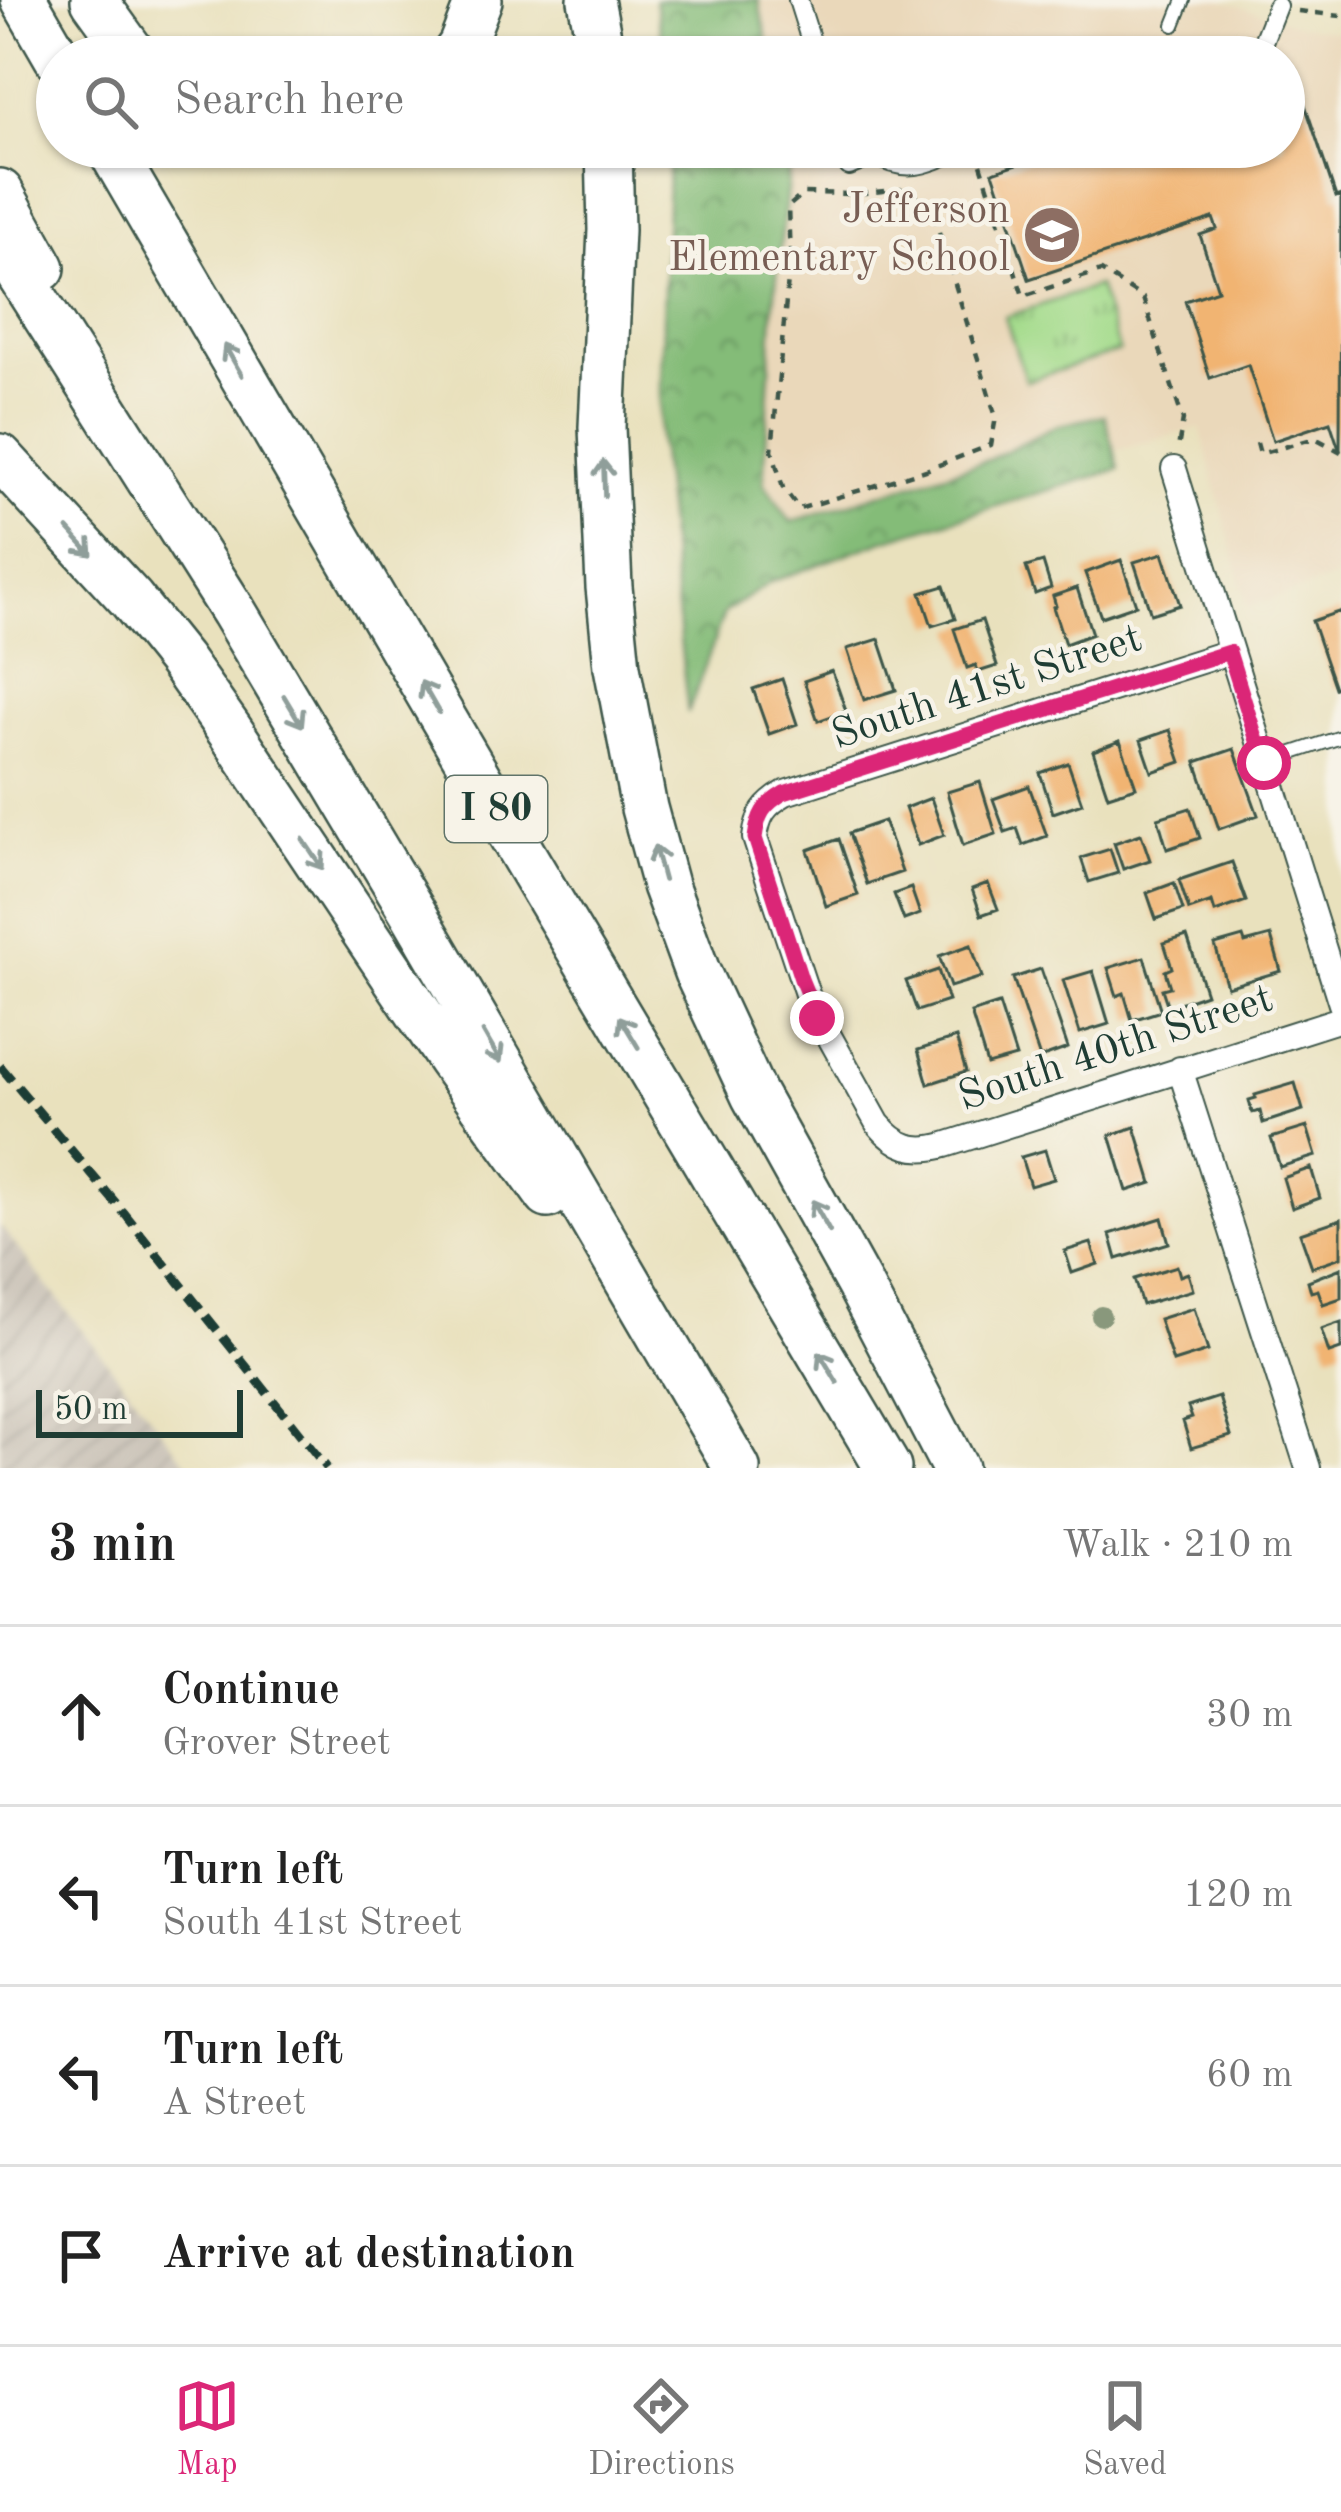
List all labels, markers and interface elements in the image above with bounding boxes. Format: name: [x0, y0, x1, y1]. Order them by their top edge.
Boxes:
search box: [36, 36, 1305, 168]
icon: search: [78, 69, 144, 135]
text: Search here: [174, 79, 404, 124]
place label: Jefferson Elementary School: [668, 190, 1010, 280]
school or university icon: Jefferson Elementary School: [1021, 204, 1083, 266]
one-way arrow: [220, 343, 244, 378]
one-way arrow: [592, 459, 615, 498]
one-way arrow: [66, 526, 93, 557]
street label: South 41st Street: [827, 618, 1147, 758]
one-way arrow: [418, 680, 442, 715]
one-way arrow: [282, 693, 306, 728]
route start: [1237, 736, 1291, 790]
road number: I 80: [445, 776, 547, 842]
one-way arrow: [300, 837, 325, 871]
one-way arrow: [647, 844, 669, 882]
street label: South 40th Street: [954, 978, 1278, 1120]
route end: [790, 991, 844, 1045]
one-way arrow: [616, 1015, 640, 1050]
one-way arrow: [480, 1029, 504, 1064]
one-way arrow: [809, 1200, 833, 1235]
one-way arrow: [816, 1350, 840, 1385]
scale bar: [36, 1384, 243, 1437]
text: 50 m: [54, 1394, 128, 1427]
text: 3 min: [48, 1521, 176, 1572]
text: Walk · 210 m: [1062, 1526, 1293, 1565]
text: Continue: [162, 1669, 340, 1714]
icon: ahead: [48, 1683, 114, 1749]
text: 30 m: [1206, 1696, 1293, 1735]
text: Grover Street: [162, 1724, 391, 1763]
text: Turn left: [162, 1849, 343, 1894]
icon: left: [48, 1863, 114, 1929]
text: 120 m: [1183, 1876, 1293, 1915]
text: South 41st Street: [162, 1904, 462, 1943]
text: Turn left: [162, 2029, 343, 2074]
icon: left: [48, 2043, 114, 2109]
text: 60 m: [1206, 2056, 1293, 2095]
text: A Street: [162, 2084, 306, 2123]
icon: arrive: [48, 2223, 114, 2289]
text: Arrive at destination: [162, 2233, 575, 2278]
tab: Map: [174, 2373, 240, 2486]
tab: Directions: [588, 2373, 735, 2486]
tab: Saved: [1083, 2373, 1167, 2486]

